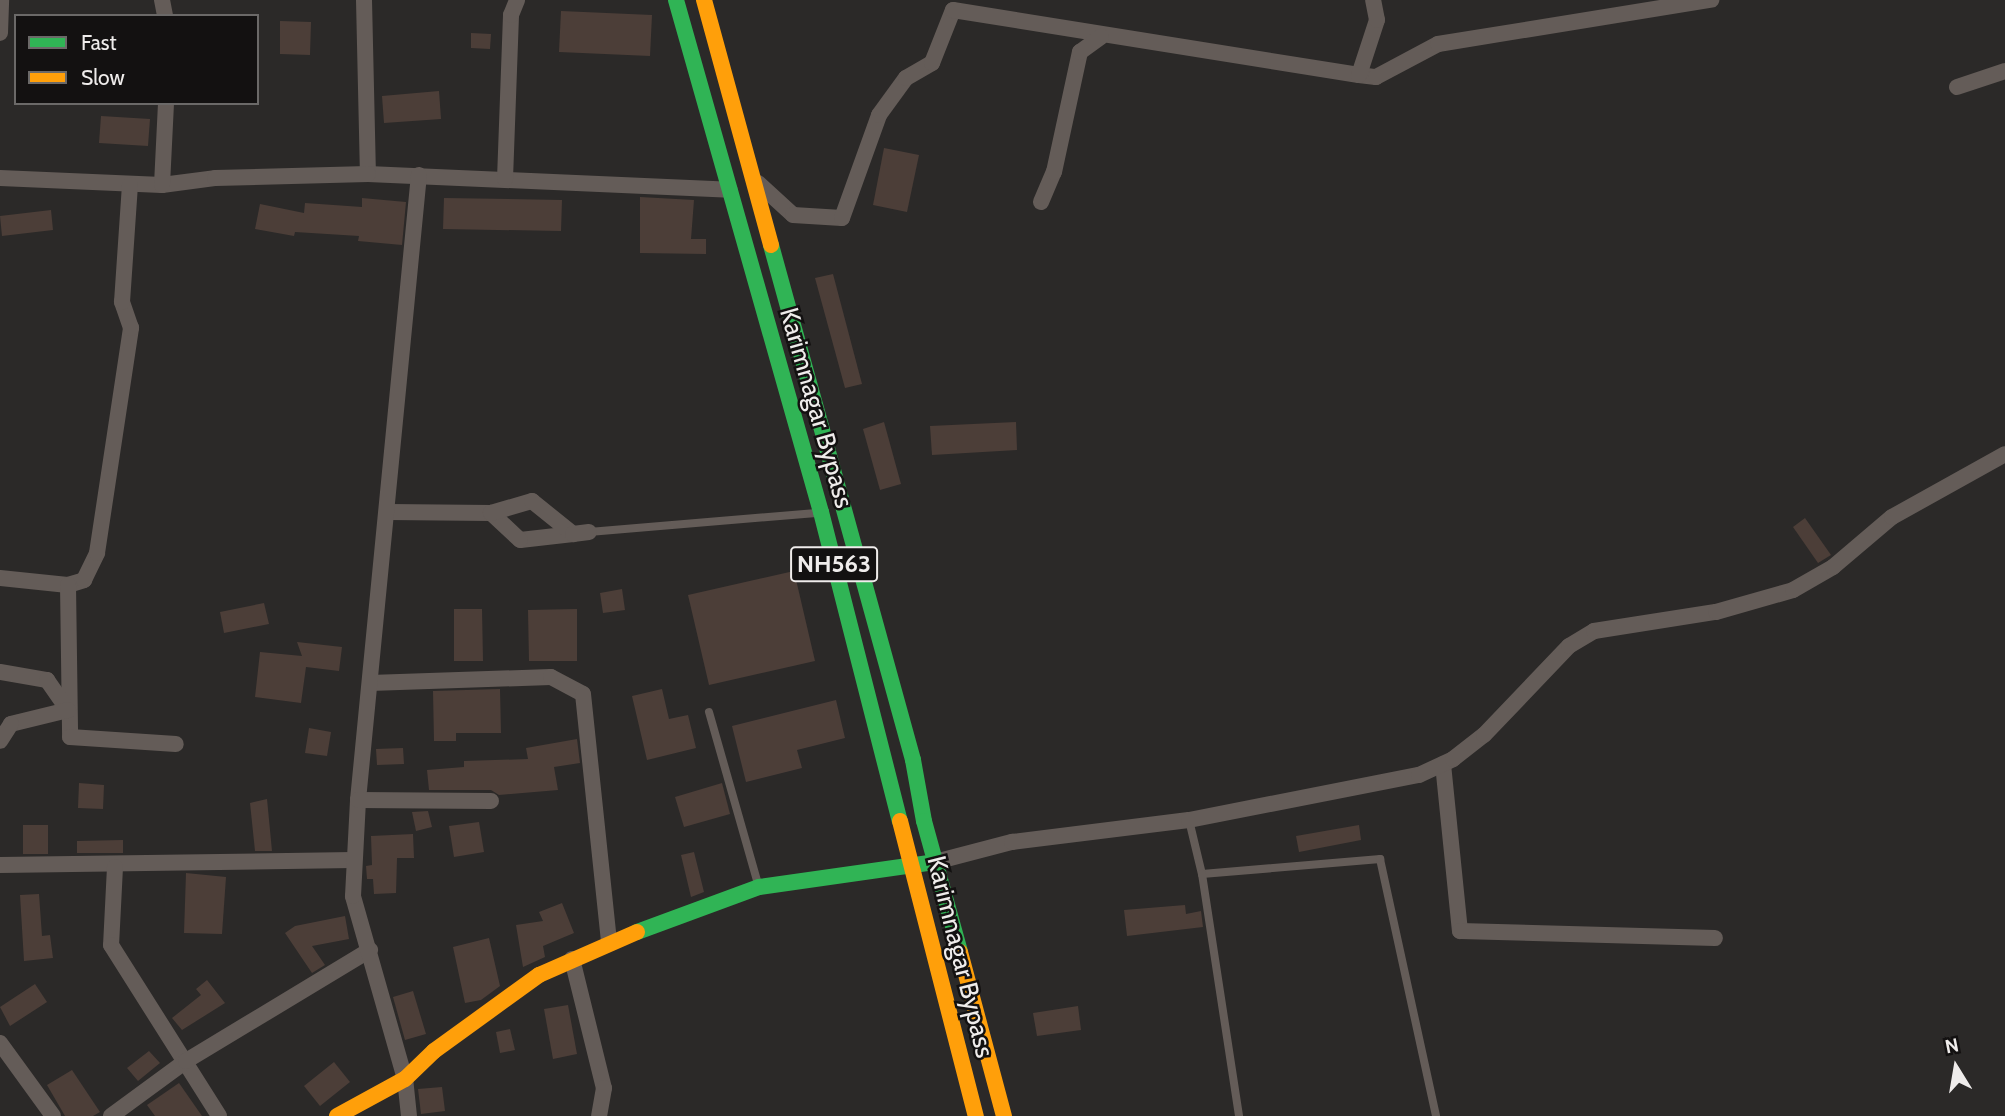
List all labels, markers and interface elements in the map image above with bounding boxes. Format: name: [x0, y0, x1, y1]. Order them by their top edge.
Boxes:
legend: [14, 14, 259, 105]
text: Fast: [81, 30, 117, 55]
text: Slow: [81, 65, 125, 90]
street label: Karimnagar Bypass: [772, 304, 860, 512]
road number: NH563: [788, 544, 880, 584]
street label: Karimnagar Bypass: [920, 853, 1000, 1061]
north arrow: [1921, 1032, 1991, 1102]
text: N: [1943, 1033, 1961, 1058]

